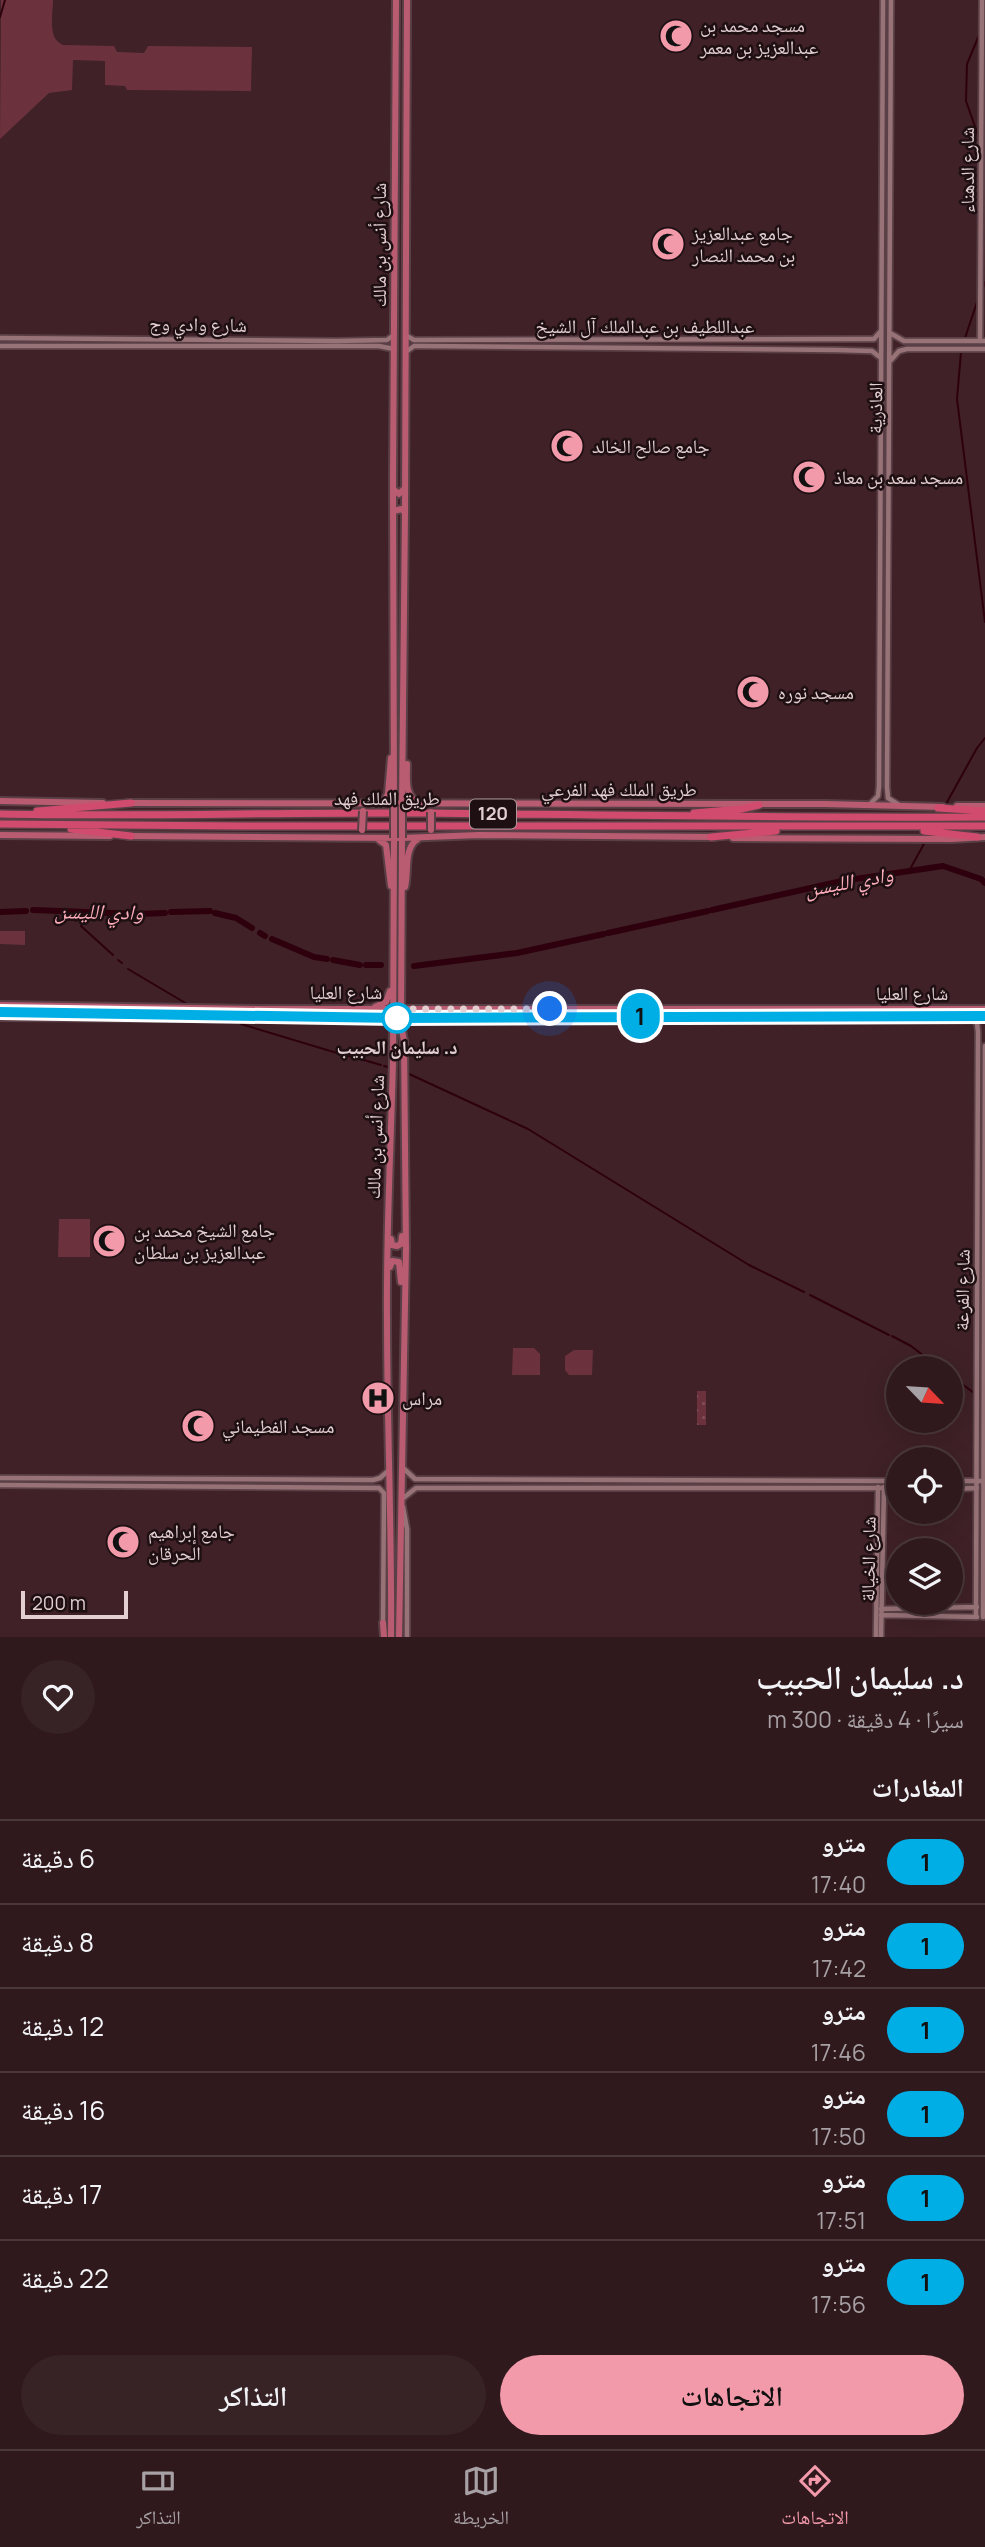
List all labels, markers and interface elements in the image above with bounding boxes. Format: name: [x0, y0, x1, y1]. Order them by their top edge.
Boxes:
place label: مسجد محمد بن عبدالعزيز بن معمر: [699, 12, 819, 60]
mosque icon: مسجد محمد بن عبدالعزيز بن معمر: [657, 17, 695, 55]
street label: شارع الدهناء: [954, 127, 980, 213]
street label: شارع أنس بن مالك: [366, 183, 392, 307]
place label: جامع عبدالعزيز بن محمد النصار: [691, 220, 795, 268]
mosque icon: جامع عبدالعزيز بن محمد النصار: [649, 225, 687, 263]
street label: شارع وادي وج: [149, 310, 247, 341]
street label: عبداللطيف بن عبدالملك آل الشيخ: [536, 313, 755, 339]
street label: العاذرية: [862, 382, 888, 434]
mosque icon: جامع صالح الخالد: [548, 427, 586, 465]
place label: جامع صالح الخالد: [592, 433, 710, 459]
mosque icon: مسجد سعد بن معاذ: [790, 458, 828, 496]
place label: مسجد سعد بن معاذ: [834, 464, 963, 490]
mosque icon: مسجد نوره: [734, 673, 772, 711]
place label: مسجد نوره: [778, 679, 854, 705]
street label: طريق الملك فهد الفرعي: [541, 776, 697, 805]
street label: طريق الملك فهد: [334, 785, 440, 811]
road number: 120: [470, 800, 516, 828]
water label: وادي الليسن: [803, 859, 896, 906]
water label: وادي الليسن: [54, 896, 144, 929]
street label: شارع العليا: [310, 979, 382, 1005]
street label: شارع العليا: [876, 980, 948, 1006]
your location: [532, 991, 567, 1026]
line badge: 1: [617, 993, 663, 1039]
text: 1: [635, 999, 645, 1032]
marker: د. سليمان الحبيب: [382, 1003, 412, 1033]
place label: د. سليمان الحبيب: [336, 1034, 458, 1060]
street label: شارع أنس بن مالك: [360, 1074, 390, 1200]
place label: جامع الشيخ محمد بن عبدالعزيز بن سلطان: [134, 1217, 275, 1265]
mosque icon: جامع الشيخ محمد بن عبدالعزيز بن سلطان: [90, 1222, 128, 1260]
street label: شارع الفرعة: [948, 1249, 976, 1331]
north arrow: [886, 1356, 962, 1433]
map controls: [886, 1356, 963, 1615]
hospital icon: مراس: [359, 1379, 397, 1417]
place label: مراس: [402, 1385, 442, 1411]
mosque icon: مسجد الفطيماني: [179, 1407, 217, 1445]
place label: مسجد الفطيماني: [222, 1413, 334, 1442]
button: locate: [886, 1447, 963, 1524]
street label: شارع الخيالة: [854, 1516, 882, 1602]
place label: جامع إبراهيم الحرقان: [148, 1518, 235, 1566]
mosque icon: جامع إبراهيم الحرقان: [104, 1523, 142, 1561]
button: layers: [886, 1538, 963, 1615]
scale bar: [21, 1588, 128, 1620]
text: 200 m: [32, 1590, 86, 1616]
text: د. سليمان الحبيب: [756, 1654, 964, 1699]
button: heart: [21, 1660, 95, 1734]
text: سيرًا · 4 دقيقة · 300 m: [767, 1703, 964, 1735]
text: المغادرات: [872, 1769, 964, 1805]
text: مترو: [821, 1824, 866, 1860]
text: 6 دقيقة: [21, 1840, 95, 1876]
text: 1: [920, 1845, 931, 1878]
text: 17:40: [811, 1868, 866, 1900]
text: مترو: [821, 1908, 866, 1944]
text: 8 دقيقة: [21, 1924, 94, 1960]
text: 1: [920, 1929, 931, 1962]
text: 17:42: [812, 1952, 866, 1984]
text: مترو: [821, 1992, 866, 2028]
text: 12 دقيقة: [21, 2008, 104, 2044]
text: 1: [920, 2013, 931, 2046]
text: 17:46: [811, 2036, 866, 2068]
text: مترو: [821, 2076, 866, 2112]
text: 16 دقيقة: [21, 2092, 105, 2128]
text: 1: [920, 2097, 931, 2130]
text: 17:50: [811, 2120, 866, 2152]
text: مترو: [821, 2160, 866, 2196]
text: 17 دقيقة: [21, 2176, 102, 2212]
text: 1: [920, 2181, 931, 2214]
text: 17:51: [816, 2204, 866, 2236]
text: مترو: [821, 2244, 866, 2280]
text: 22 دقيقة: [21, 2260, 109, 2296]
text: 1: [920, 2265, 931, 2298]
text: 17:56: [811, 2288, 866, 2320]
button: التذاكر: [21, 2355, 486, 2435]
button: الاتجاهات: [500, 2355, 964, 2435]
tab: التذاكر: [136, 2462, 181, 2536]
tab: الخريطة: [453, 2462, 509, 2536]
tab: الاتجاهات: [781, 2462, 849, 2536]

